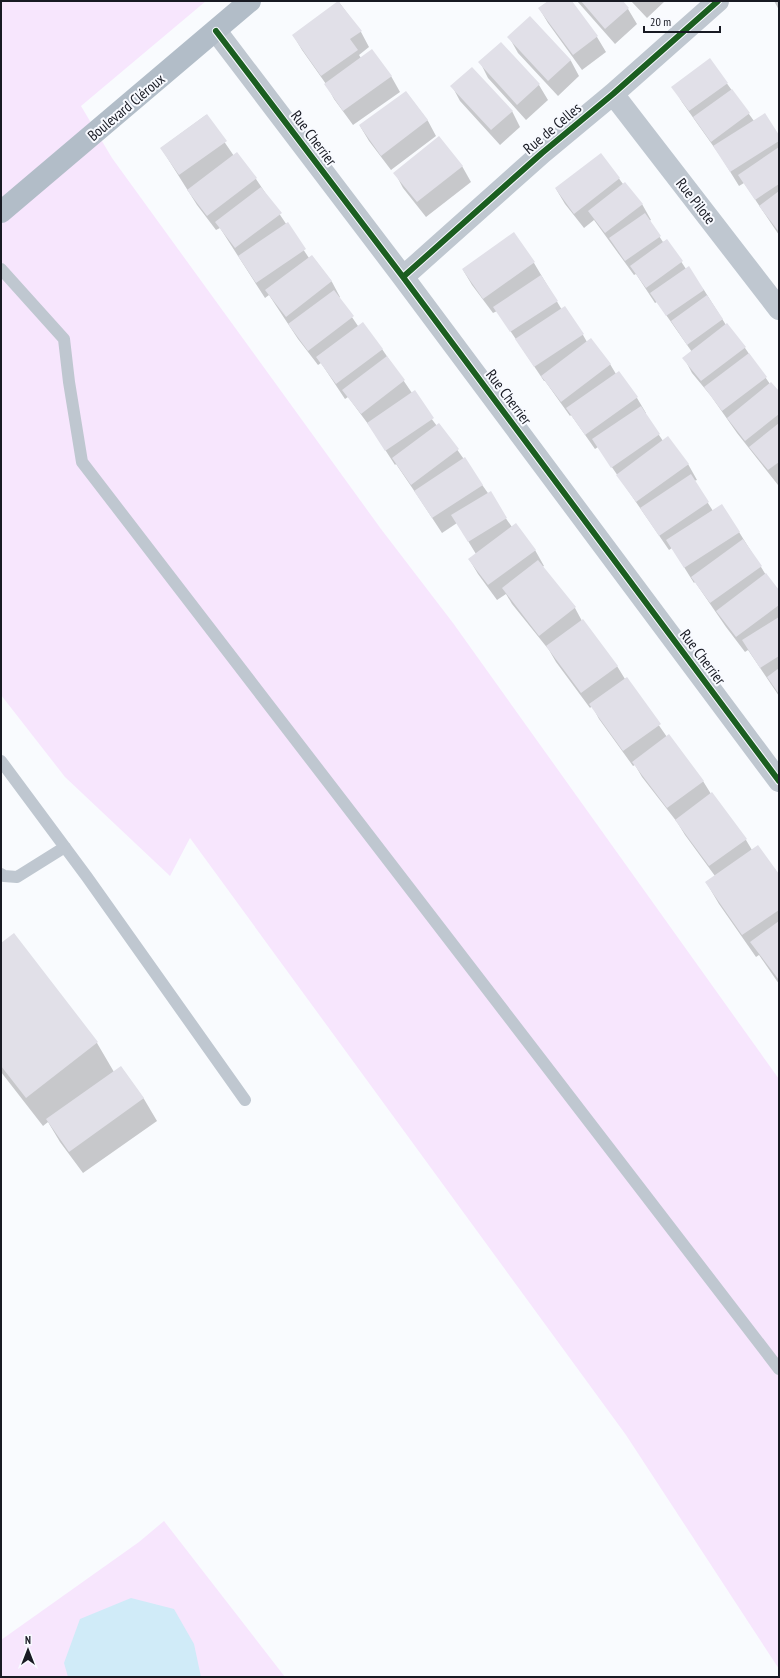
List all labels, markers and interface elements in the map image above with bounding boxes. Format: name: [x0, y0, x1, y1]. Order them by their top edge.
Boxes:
scale bar: [644, 8, 720, 34]
text: 20 m: [650, 14, 671, 29]
street label: Boulevard Cléroux: [84, 69, 168, 145]
street label: Rue de Celles: [519, 98, 585, 158]
street label: Rue Cherrier: [287, 107, 342, 170]
street label: Rue Pilote: [672, 174, 720, 228]
street label: Rue Cherrier: [482, 366, 537, 429]
street label: Rue Cherrier: [676, 626, 731, 689]
north arrow: [8, 1630, 48, 1670]
text: N: [25, 1633, 31, 1647]

